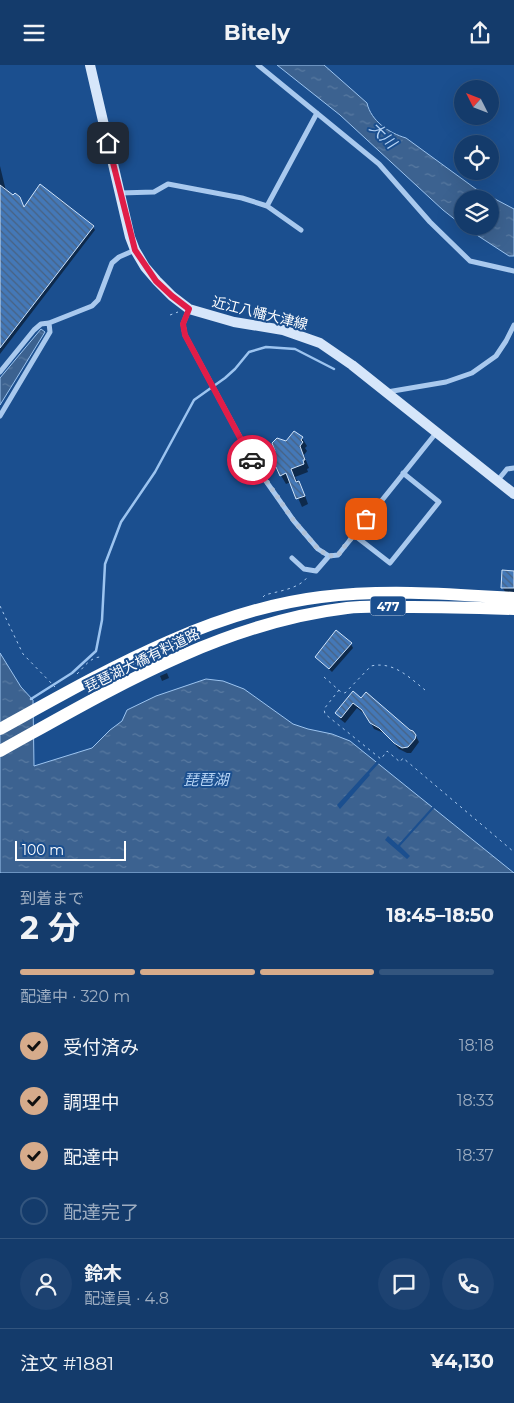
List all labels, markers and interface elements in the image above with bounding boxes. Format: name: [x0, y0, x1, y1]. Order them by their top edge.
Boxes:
icon: menu: [20, 19, 48, 47]
text: Bitely: [224, 19, 290, 46]
icon: share: [466, 19, 494, 47]
north arrow: [454, 80, 499, 125]
map controls: [454, 80, 499, 235]
water label: 大川: [366, 118, 402, 154]
pin: [87, 122, 129, 164]
icon: home: [94, 129, 122, 157]
button: locate: [454, 135, 499, 180]
button: layers: [454, 190, 499, 235]
street label: 近江八幡大津線: [210, 292, 310, 334]
courier: [227, 435, 277, 485]
icon: car: [238, 446, 266, 474]
pin: [345, 498, 387, 540]
icon: bag: [352, 505, 380, 533]
road number: 477: [370, 597, 406, 615]
street label: 琵琶湖大橋有料道路: [81, 624, 203, 696]
water label: 琵琶湖: [183, 770, 230, 789]
scale bar: [15, 838, 126, 861]
text: 100 m: [22, 841, 64, 859]
text: 到着まで: [20, 889, 84, 908]
text: 18:45–18:50: [386, 904, 494, 927]
text: 2 分: [20, 908, 80, 947]
text: 配達中 · 320 m: [20, 987, 130, 1006]
icon: check: [20, 1032, 48, 1060]
text: 受付済み: [63, 1036, 139, 1059]
text: 18:18: [459, 1036, 494, 1055]
icon: check: [20, 1087, 48, 1115]
text: 調理中: [63, 1091, 120, 1114]
text: 18:33: [457, 1091, 494, 1110]
icon: check: [20, 1142, 48, 1170]
text: 配達中: [63, 1146, 120, 1169]
text: 18:37: [456, 1146, 494, 1165]
text: 配達完了: [63, 1201, 139, 1224]
button: person: [20, 1258, 72, 1310]
button: chat: [378, 1258, 430, 1310]
button: phone: [442, 1258, 494, 1310]
text: 鈴木: [84, 1262, 122, 1285]
text: 配達員 · 4.8: [84, 1289, 169, 1308]
text: ¥4,130: [430, 1350, 494, 1373]
text: 注文 #1881: [20, 1352, 114, 1375]

